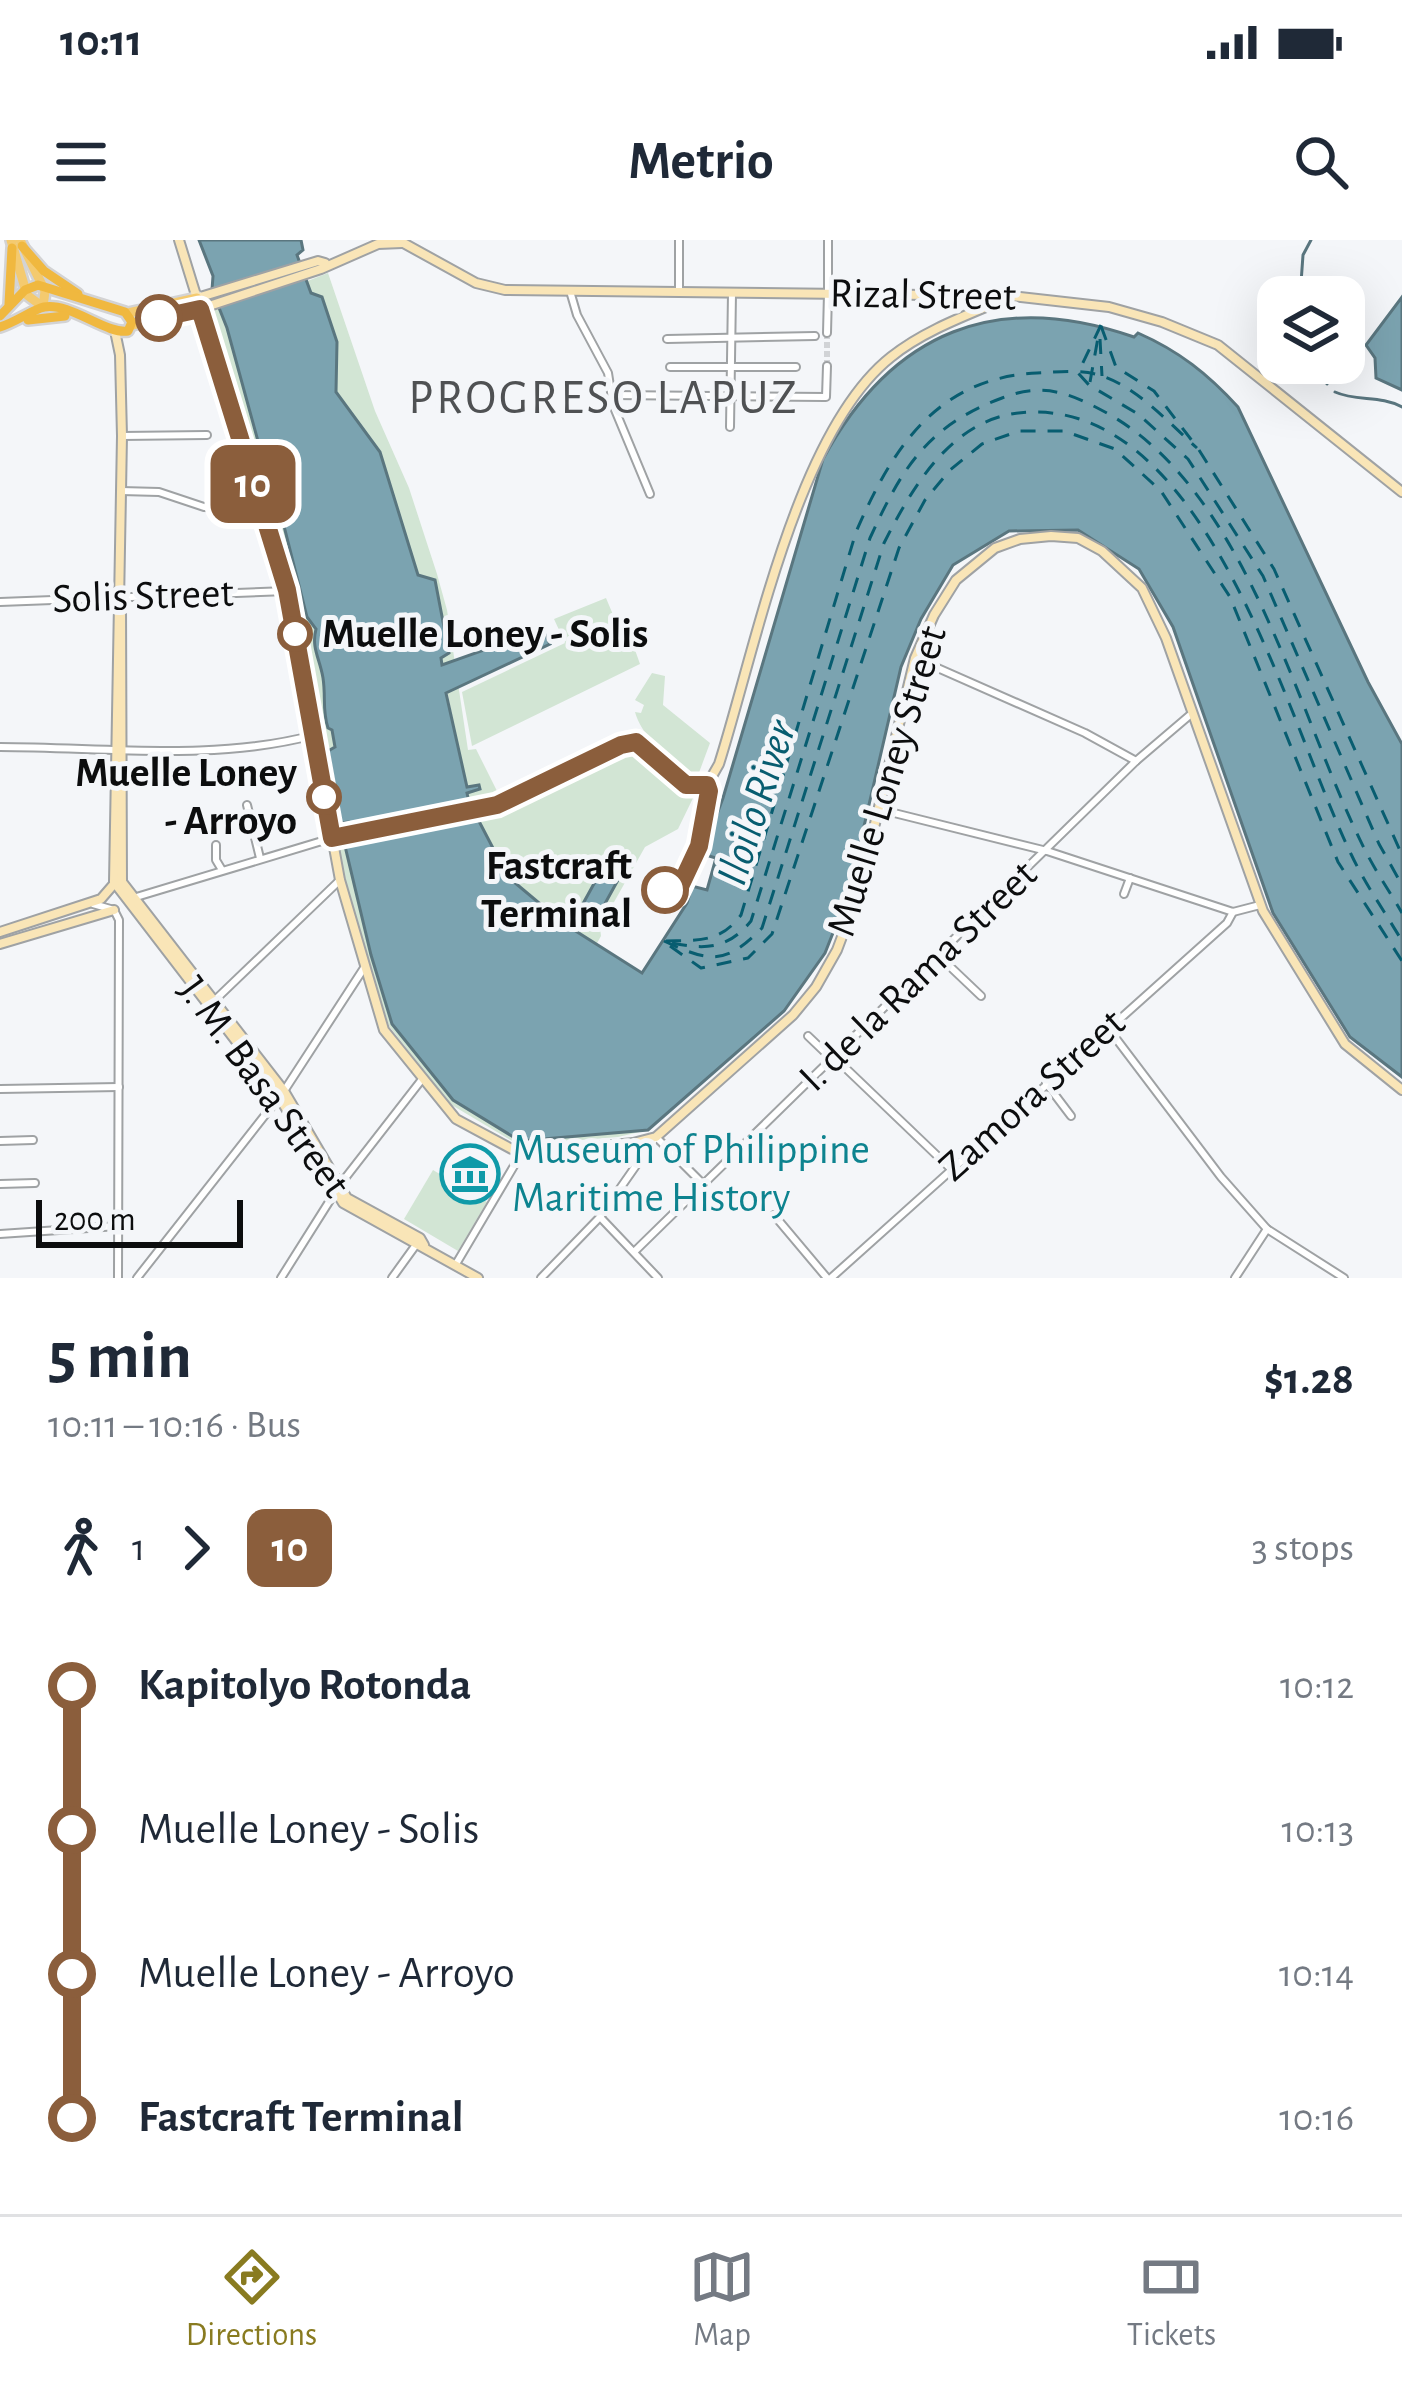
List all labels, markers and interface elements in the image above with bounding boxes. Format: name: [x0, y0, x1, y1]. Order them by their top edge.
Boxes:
text: 10:11: [60, 19, 142, 64]
icon: menu: [48, 129, 114, 195]
icon: search: [1288, 129, 1354, 195]
text: Metrio: [628, 135, 774, 189]
street label: Rizal Street: [829, 272, 1017, 318]
map controls: [1257, 276, 1365, 384]
button: layers: [1257, 276, 1365, 384]
unlabelled marker: [137, 296, 181, 340]
district label: PROGRESO LAPUZ: [408, 375, 800, 423]
line badge: 10: [199, 445, 307, 523]
text: 10: [234, 463, 272, 505]
street label: Solis Street: [52, 572, 234, 620]
place label: Muelle Loney - Solis: [322, 613, 648, 655]
marker: Muelle Loney - Solis: [279, 618, 311, 650]
street label: Muelle Loney Street: [820, 621, 954, 941]
water label: Iloilo River: [709, 714, 805, 891]
place label: Muelle Loney - Arroyo: [75, 752, 297, 842]
marker: Muelle Loney - Arroyo: [308, 781, 340, 813]
place label: Fastcraft Terminal: [481, 845, 632, 935]
street label: I. de la Rama Street: [791, 853, 1045, 1099]
marker: Fastcraft Terminal: [643, 868, 687, 912]
street label: J. M. Basa Street: [170, 969, 358, 1205]
street label: Zamora Street: [931, 1001, 1133, 1189]
place label: Museum of Philippine Maritime History: [512, 1129, 870, 1219]
museum icon: Museum of Philippine Maritime History: [439, 1143, 501, 1205]
scale bar: [36, 1194, 243, 1247]
text: 200 m: [54, 1204, 136, 1237]
text: 5 min: [48, 1324, 192, 1390]
text: $1.28: [1264, 1357, 1354, 1402]
text: 10:11 – 10:16 · Bus: [48, 1406, 301, 1445]
icon: walk: [48, 1515, 114, 1581]
icon: forward: [163, 1515, 229, 1581]
text: 10: [271, 1527, 308, 1569]
text: 1: [132, 1529, 145, 1568]
text: 3 stops: [1252, 1529, 1354, 1568]
text: Kapitolyo Rotonda: [138, 1663, 471, 1708]
text: 10:12: [1280, 1667, 1354, 1706]
text: Muelle Loney - Solis: [138, 1807, 479, 1852]
text: 10:13: [1282, 1811, 1354, 1850]
text: Muelle Loney - Arroyo: [138, 1951, 515, 1996]
text: 10:14: [1279, 1955, 1354, 1994]
text: Fastcraft Terminal: [138, 2095, 464, 2140]
text: 10:16: [1279, 2099, 1354, 2138]
tab: Directions: [186, 2244, 317, 2356]
tab: Map: [689, 2244, 755, 2356]
tab: Tickets: [1127, 2244, 1216, 2356]

